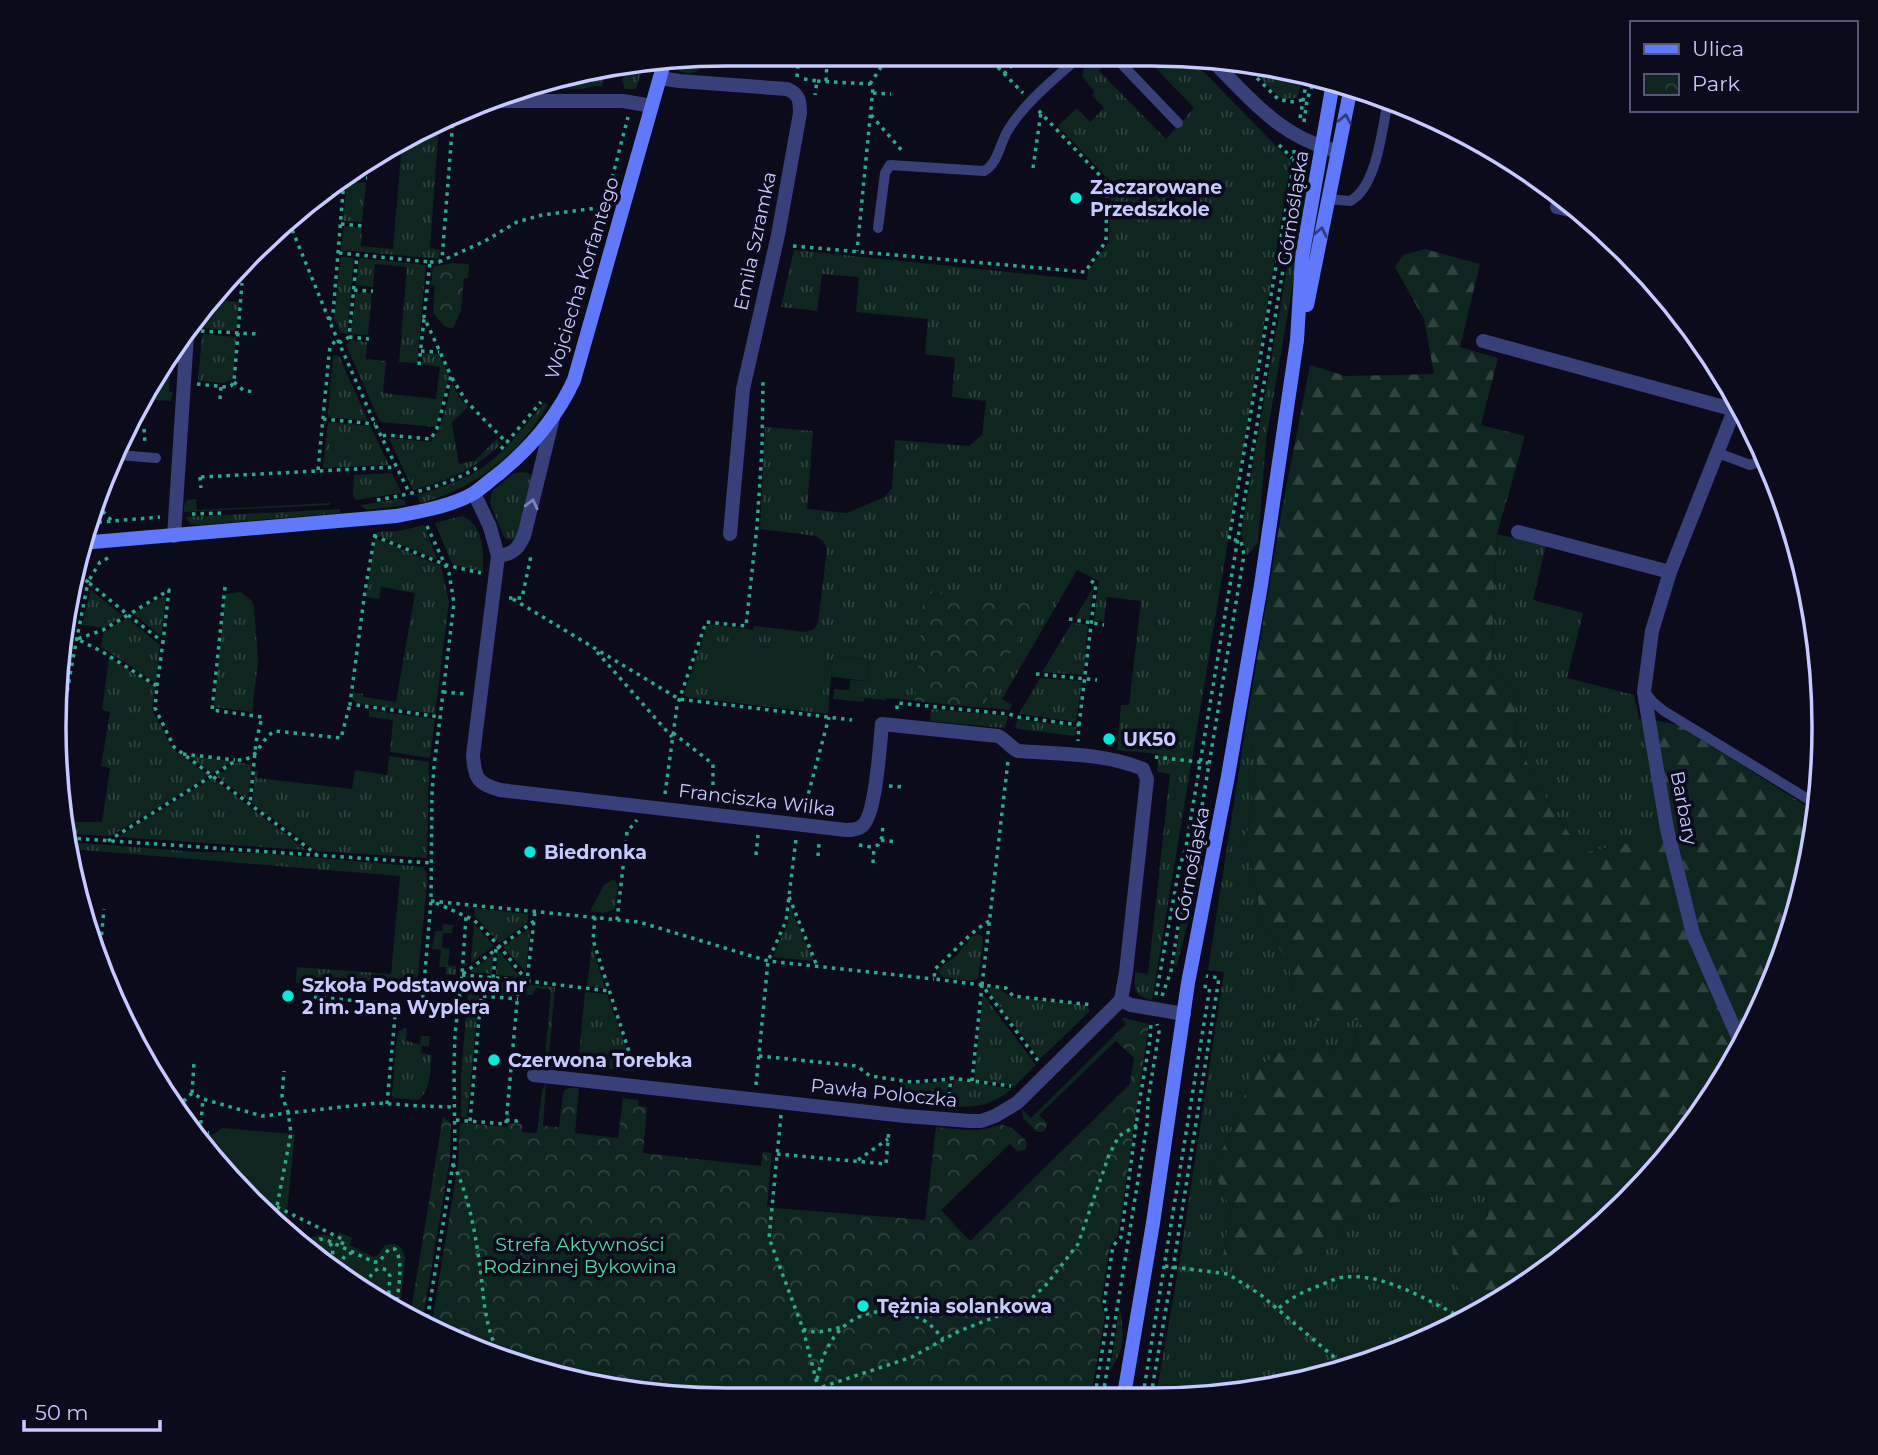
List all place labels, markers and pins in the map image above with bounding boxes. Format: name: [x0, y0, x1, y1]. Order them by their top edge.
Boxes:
place label: Zaczarowane Przedszkole: [1090, 176, 1222, 221]
marker: Zaczarowane Przedszkole: [1068, 190, 1084, 206]
place label: UK50: [1123, 728, 1176, 751]
marker: UK50: [1101, 731, 1117, 747]
place label: Biedronka: [544, 841, 647, 864]
marker: Biedronka: [522, 844, 538, 860]
place label: Szkoła Podstawowa nr 2 im. Jana Wyplera: [302, 974, 527, 1019]
marker: Szkoła Podstawowa nr 2 im. Jana Wyplera: [280, 988, 296, 1004]
place label: Czerwona Torebka: [508, 1049, 693, 1072]
marker: Czerwona Torebka: [486, 1052, 502, 1068]
place label: Tężnia solankowa: [877, 1295, 1052, 1318]
marker: Tężnia solankowa: [855, 1298, 871, 1314]

